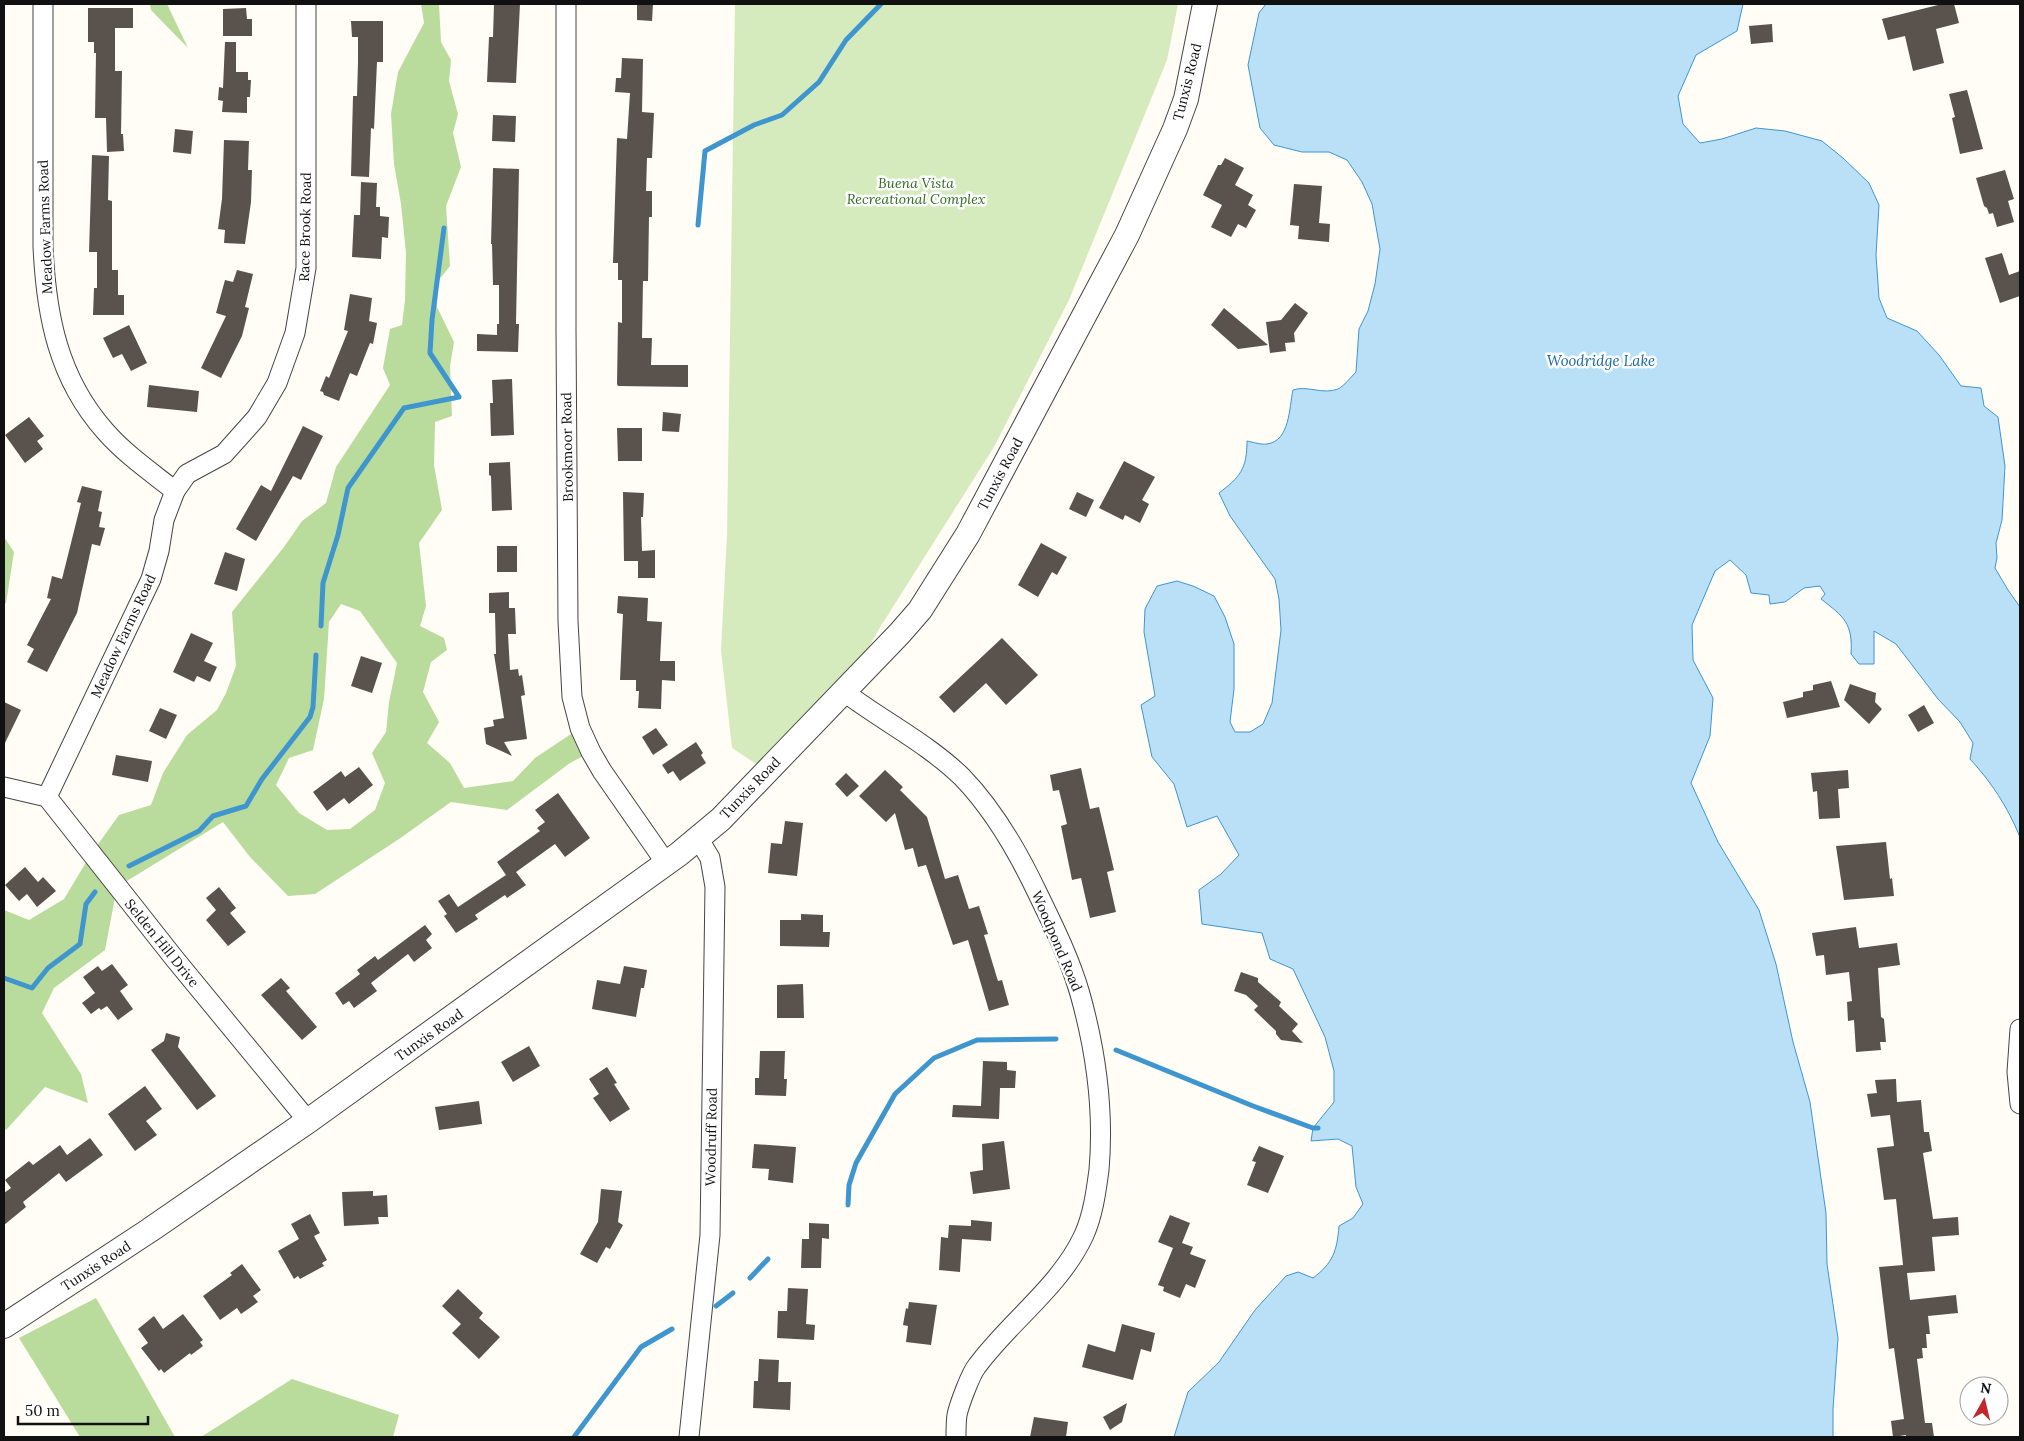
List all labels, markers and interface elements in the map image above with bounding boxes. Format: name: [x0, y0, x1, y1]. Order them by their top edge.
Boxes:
street label: Tunxis Road: [1169, 41, 1205, 123]
street label: Meadow Farms Road: [34, 160, 56, 294]
street label: Race Brook Road: [295, 172, 315, 282]
park label: Buena Vista Recreational Complex: [847, 174, 986, 208]
water label: Woodridge Lake: [1547, 351, 1655, 370]
street label: Brookmoor Road: [557, 392, 577, 502]
street label: Tunxis Road: [973, 435, 1027, 513]
street label: Meadow Farms Road: [86, 571, 160, 701]
street label: Tunxis Road: [716, 753, 784, 823]
street label: Woodpond Road: [1028, 888, 1086, 994]
street label: Selden Hill Drive: [121, 895, 203, 991]
street label: Tunxis Road: [391, 1005, 467, 1065]
street label: Woodruff Road: [701, 1088, 721, 1186]
street label: Tunxis Road: [58, 1237, 134, 1295]
north arrow: [1959, 1376, 2009, 1426]
text: N: [1979, 1378, 1993, 1398]
scale bar: [18, 1394, 148, 1426]
text: 50 m: [25, 1401, 60, 1420]

